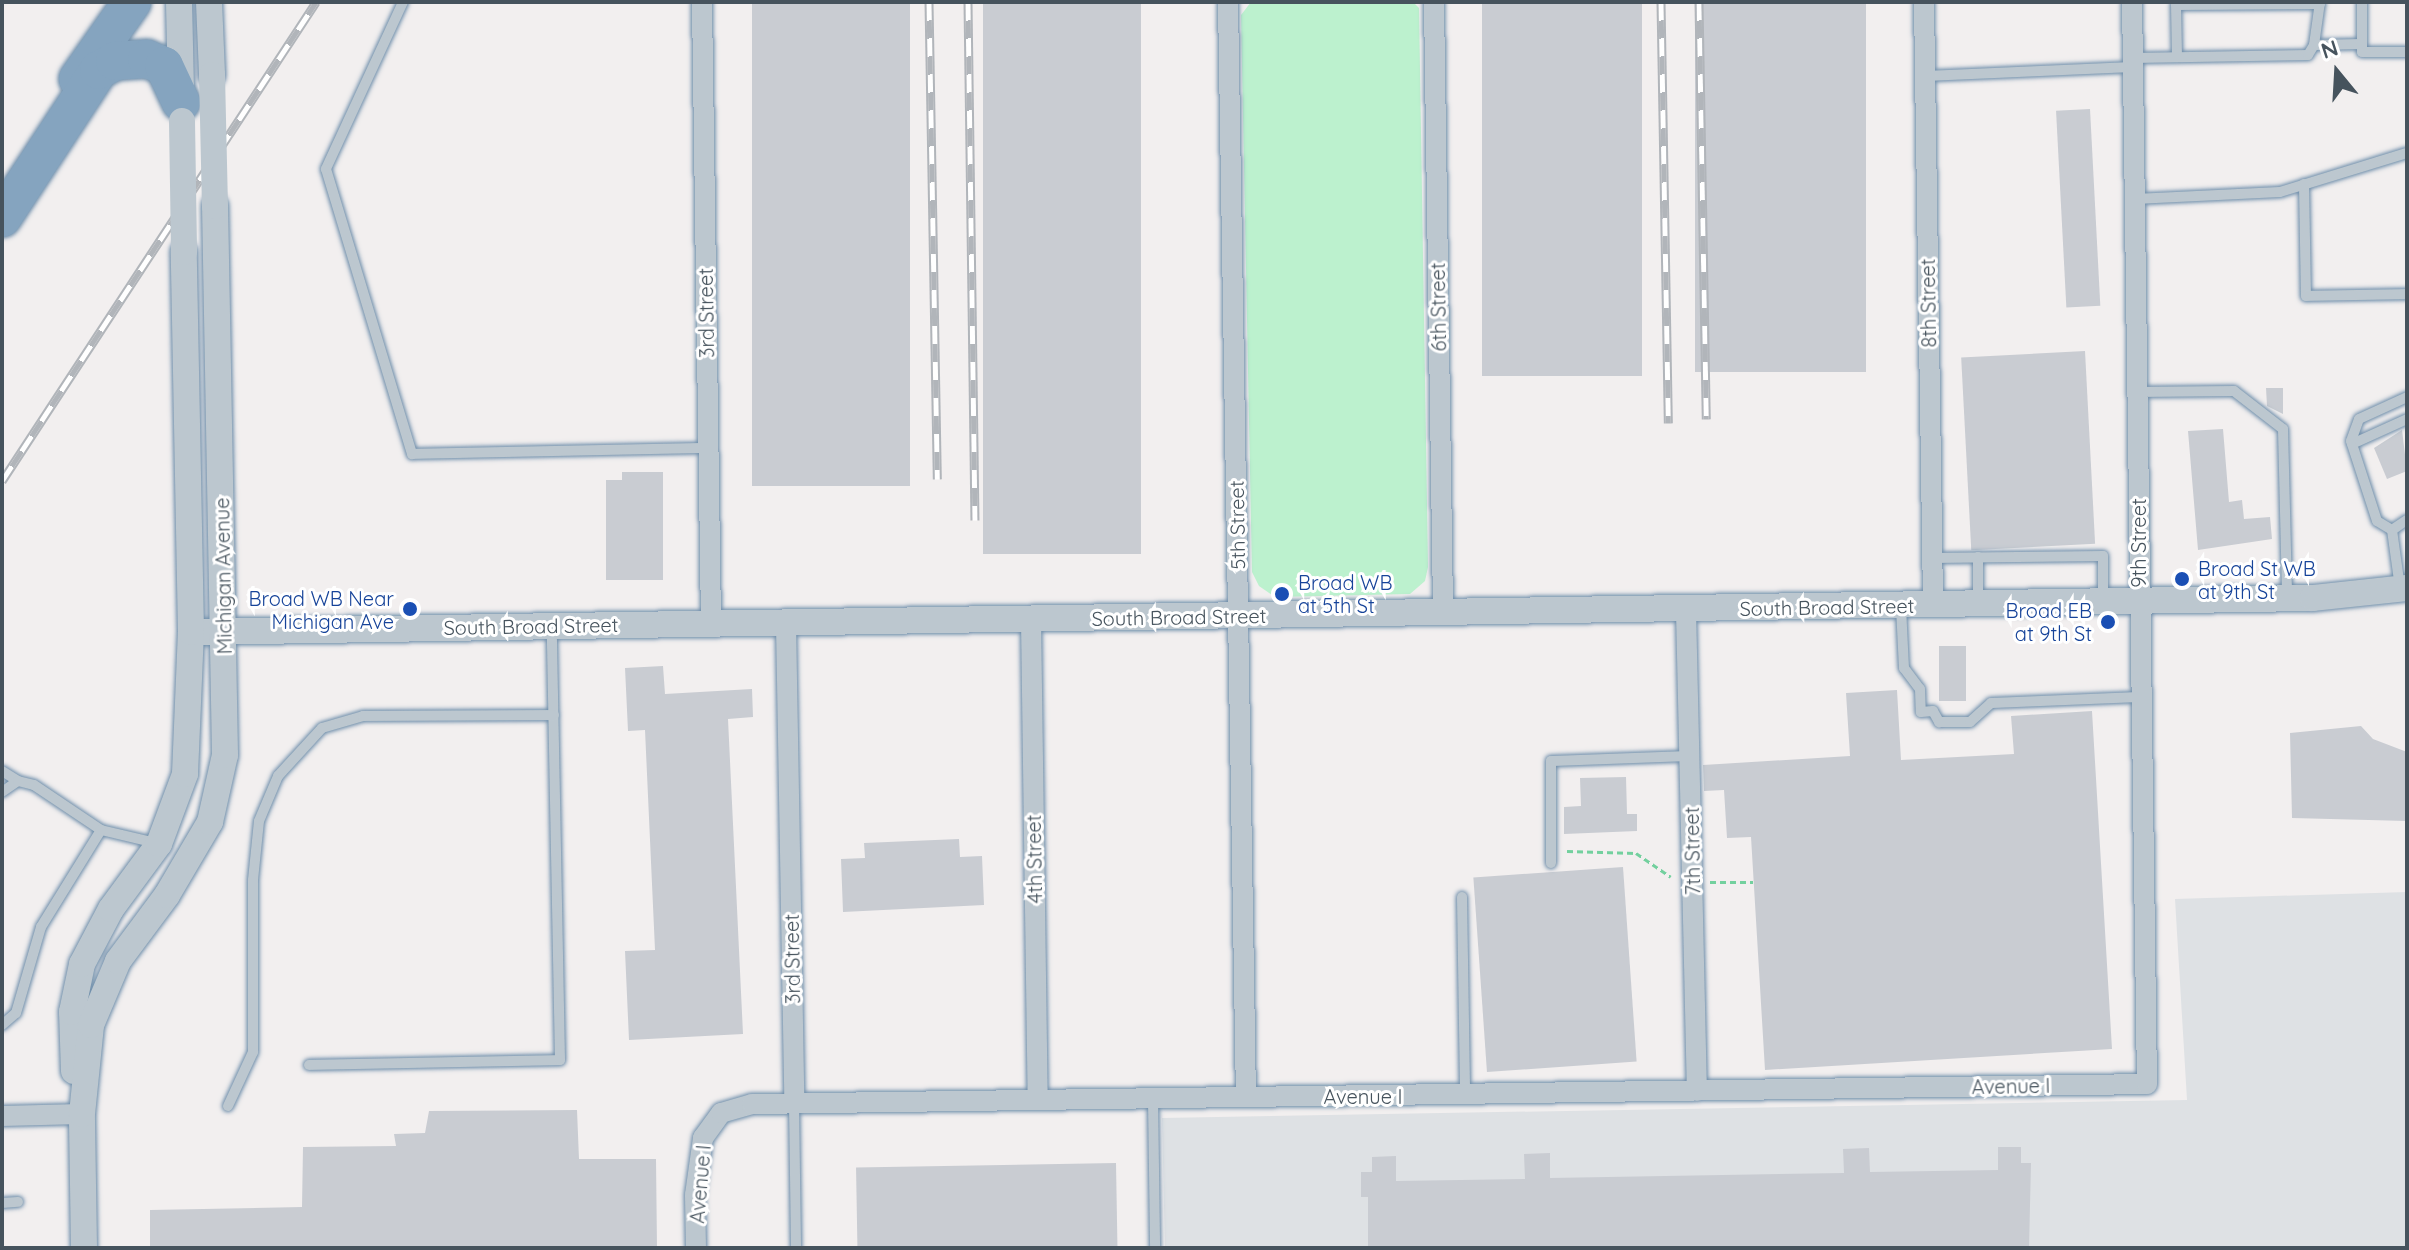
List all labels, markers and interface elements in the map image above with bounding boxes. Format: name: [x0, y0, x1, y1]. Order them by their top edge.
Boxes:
north arrow: [2297, 32, 2377, 112]
text: N: [2318, 33, 2342, 65]
street label: 8th Street: [1915, 258, 1941, 348]
street label: 6th Street: [1425, 262, 1451, 352]
street label: 3rd Street: [693, 268, 719, 358]
street label: 5th Street: [1224, 480, 1250, 570]
street label: Michigan Avenue: [210, 497, 236, 655]
street label: 9th Street: [2126, 498, 2150, 588]
place label: Broad St WB at 9th St: [2198, 556, 2316, 603]
place label: Broad WB at 5th St: [1298, 570, 1392, 617]
marker: Broad St WB at 9th St: [2173, 570, 2191, 588]
marker: Broad WB at 5th St: [1273, 585, 1291, 603]
place label: Broad WB Near Michigan Ave: [248, 586, 394, 633]
street label: South Broad Street: [1739, 593, 1915, 621]
place label: Broad EB at 9th St: [2006, 598, 2092, 645]
marker: Broad WB Near Michigan Ave: [401, 600, 419, 618]
street label: South Broad Street: [1091, 603, 1267, 631]
street label: South Broad Street: [443, 612, 619, 640]
marker: Broad EB at 9th St: [2099, 613, 2117, 631]
street label: 7th Street: [1679, 807, 1705, 895]
street label: 4th Street: [1021, 814, 1047, 904]
street label: 3rd Street: [779, 914, 805, 1004]
street label: Avenue I: [1971, 1073, 2051, 1099]
street label: Avenue I: [1324, 1084, 1402, 1108]
street label: Avenue I: [685, 1144, 715, 1224]

